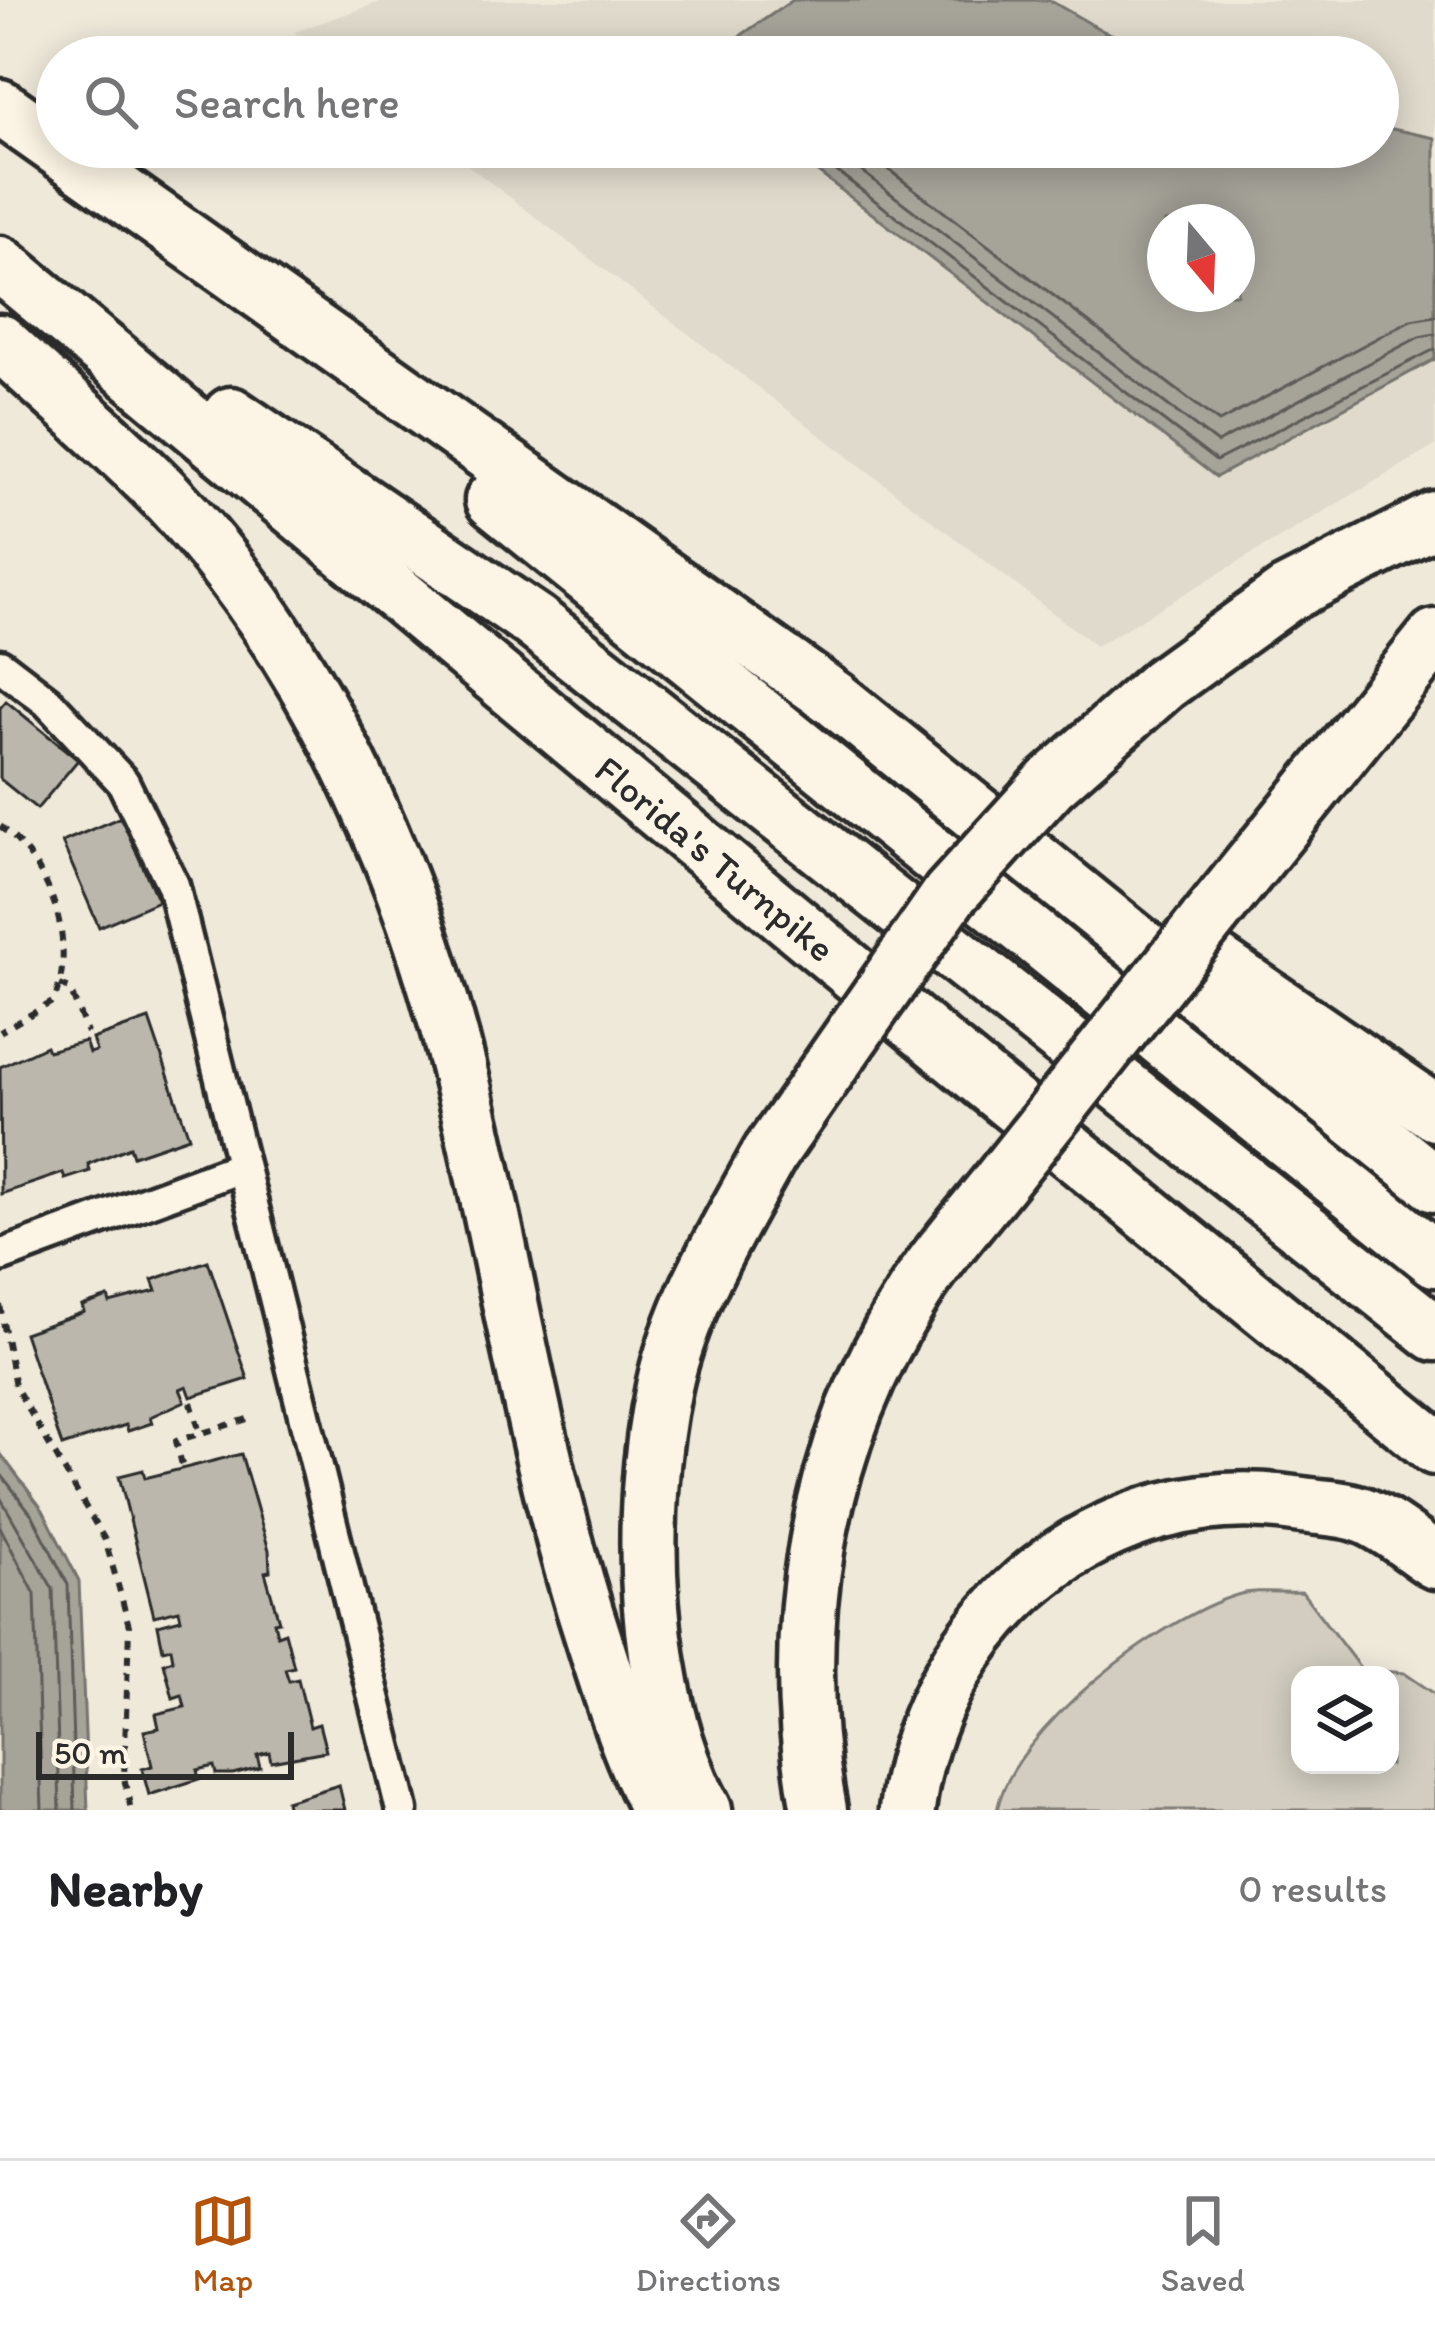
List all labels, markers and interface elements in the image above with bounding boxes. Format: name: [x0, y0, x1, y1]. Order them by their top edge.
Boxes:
search box: [36, 36, 1399, 168]
icon: search: [78, 69, 144, 135]
text: Search here: [174, 75, 400, 129]
north arrow: [1147, 204, 1255, 312]
street label: Florida's Turnpike: [586, 745, 845, 972]
map controls: [1291, 1666, 1399, 1774]
button: layers: [1291, 1666, 1399, 1774]
scale bar: [36, 1726, 294, 1779]
text: 50 m: [54, 1733, 127, 1772]
text: Nearby: [48, 1858, 203, 1919]
text: 0 results: [1238, 1865, 1387, 1912]
tab: Map: [190, 2188, 256, 2299]
tab: Directions: [636, 2188, 781, 2299]
tab: Saved: [1161, 2188, 1245, 2299]

